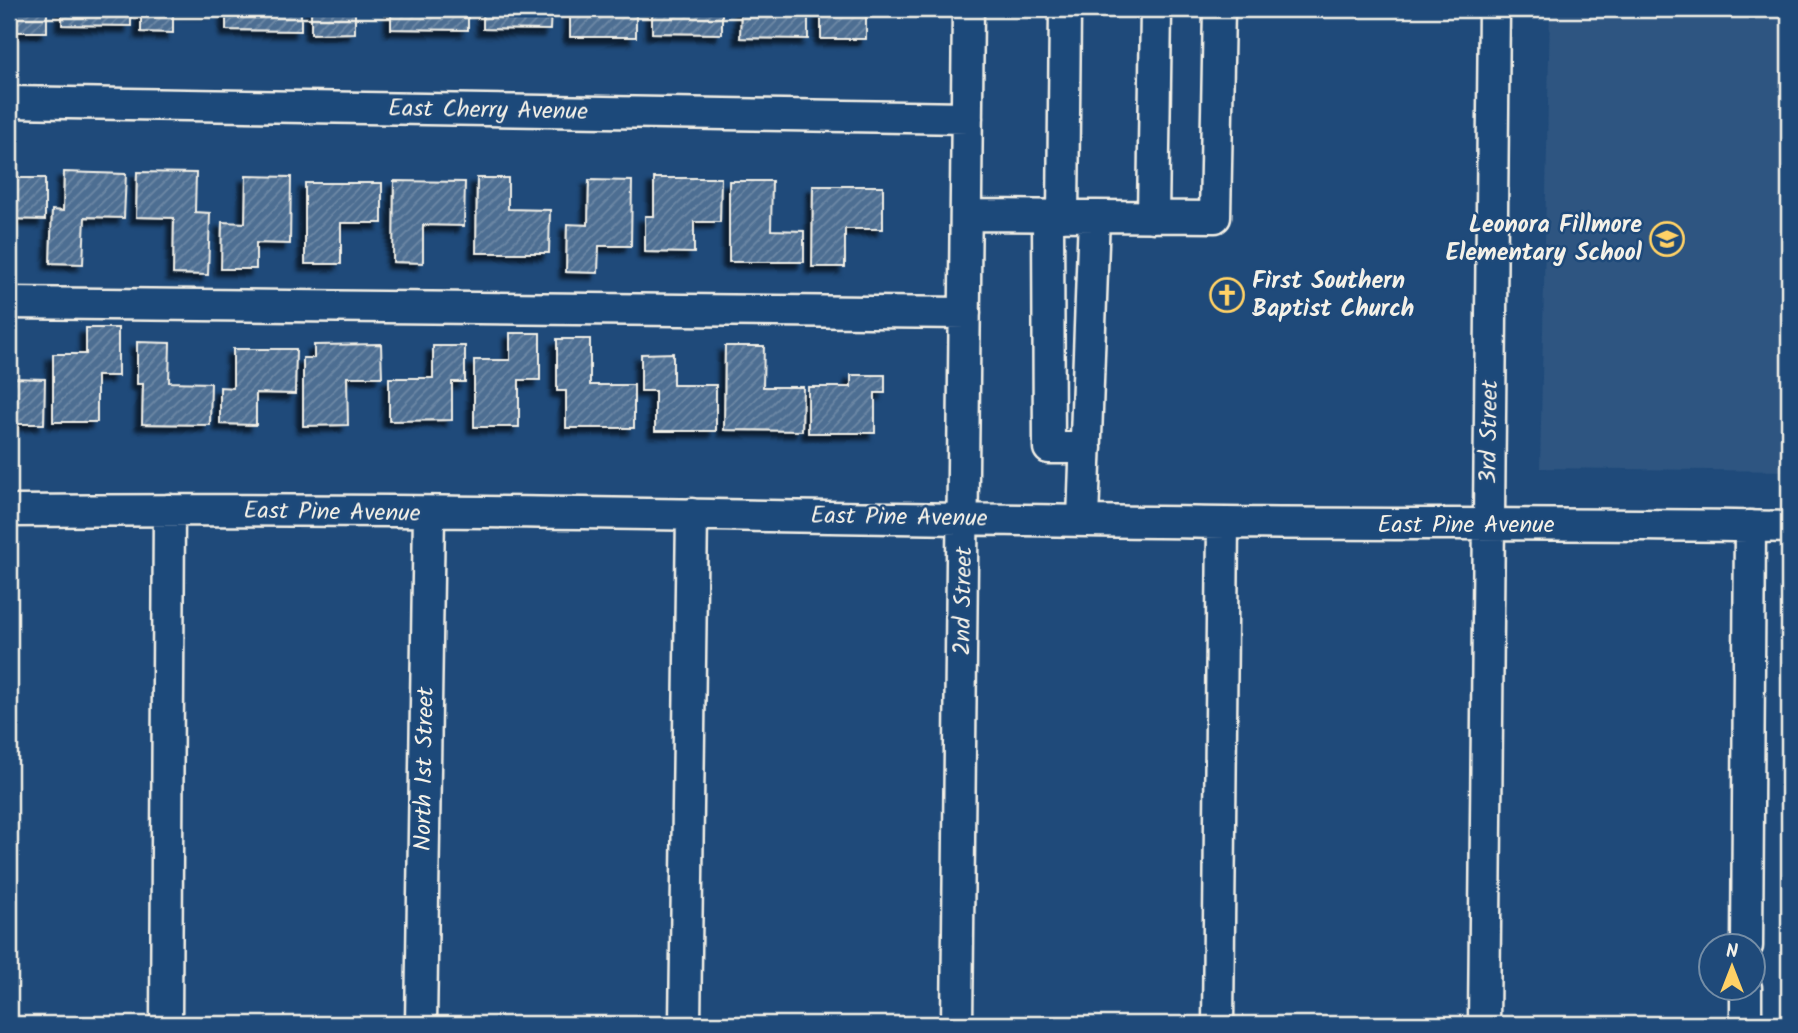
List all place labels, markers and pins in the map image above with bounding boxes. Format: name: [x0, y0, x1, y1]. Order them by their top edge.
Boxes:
place label: Leonora Fillmore Elementary School: [1446, 206, 1643, 273]
school or university icon: Leonora Fillmore Elementary School: [1648, 220, 1686, 258]
place label: First Southern Baptist Church: [1252, 262, 1414, 329]
church icon: First Southern Baptist Church: [1208, 276, 1246, 314]

